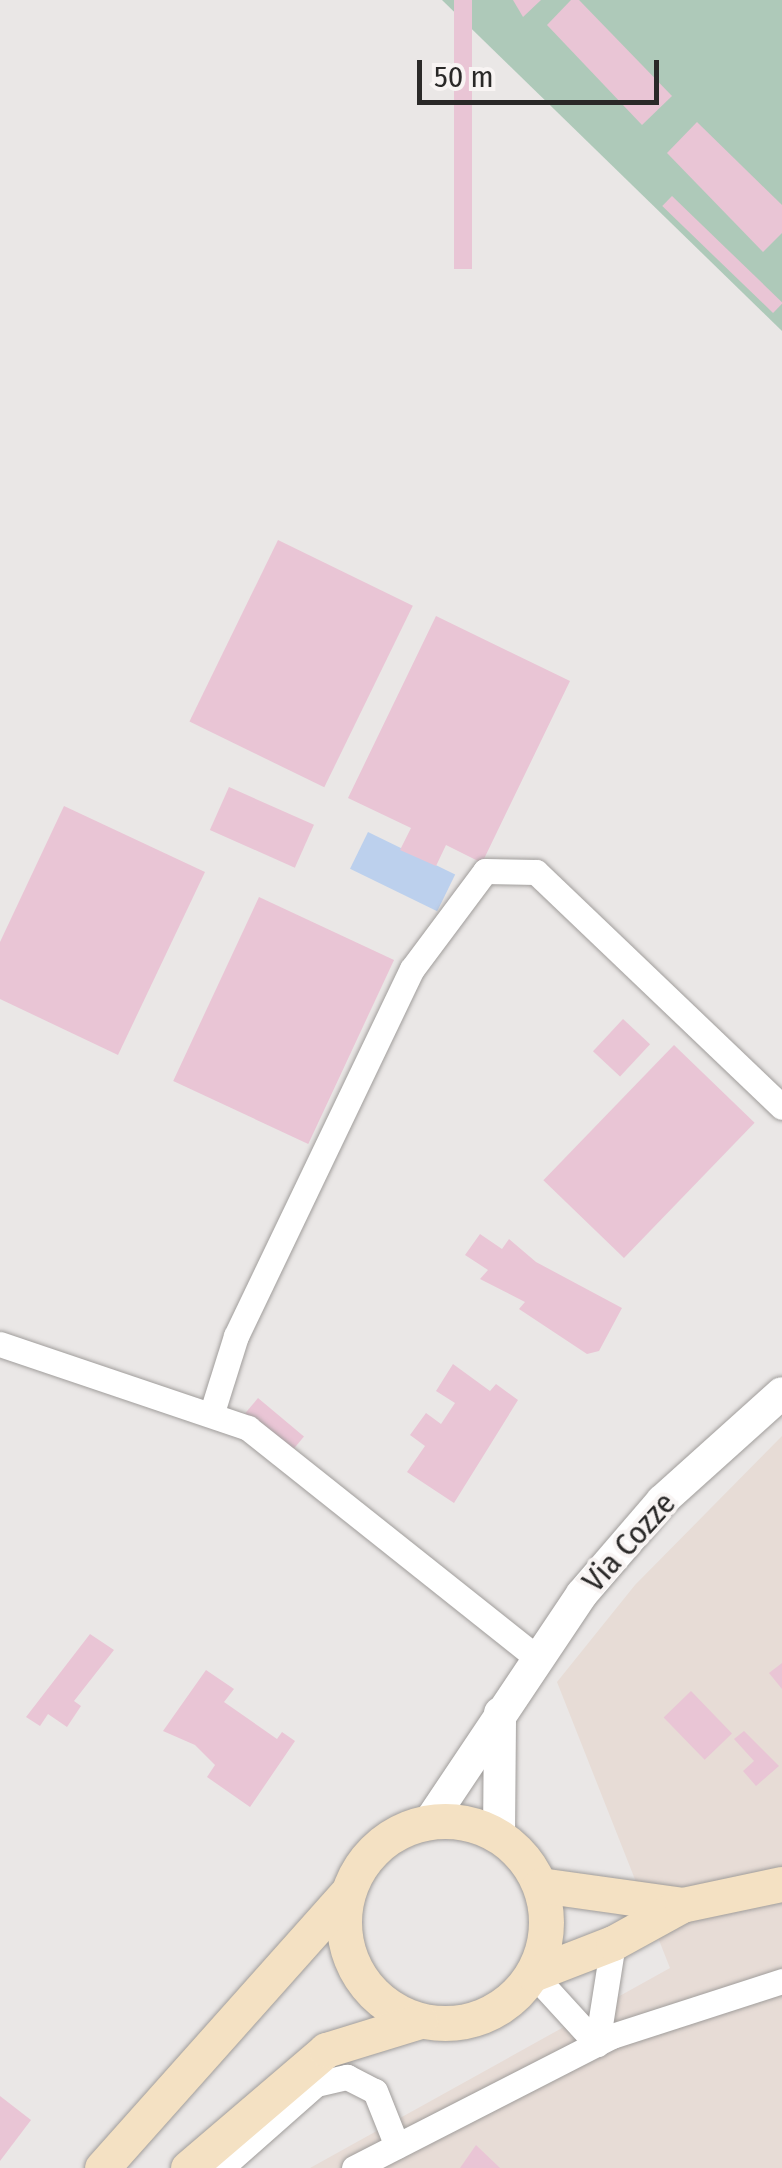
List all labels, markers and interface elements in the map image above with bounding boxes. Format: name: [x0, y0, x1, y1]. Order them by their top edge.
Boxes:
scale bar: [422, 40, 664, 102]
text: 50 m: [434, 59, 494, 95]
street label: Via Cozze: [574, 1484, 684, 1600]

